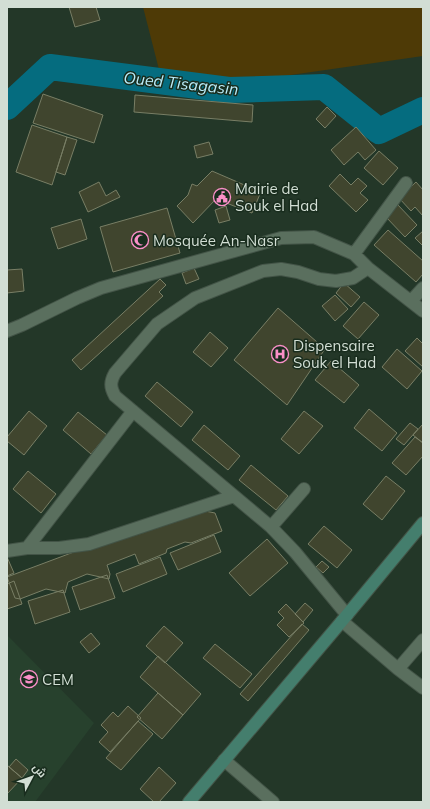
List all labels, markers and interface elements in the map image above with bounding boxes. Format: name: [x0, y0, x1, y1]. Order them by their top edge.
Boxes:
water label: Oued Tisagasin: [123, 67, 239, 99]
place label: Mairie de Souk el Had: [235, 179, 318, 215]
public building icon: Mairie de Souk el Had: [212, 187, 232, 207]
mosque icon: Mosquée An-Nasr: [130, 230, 150, 250]
place label: Mosquée An-Nasr: [153, 231, 280, 250]
place label: Dispensaire Souk el Had: [293, 336, 376, 372]
hospital icon: Dispensaire Souk el Had: [270, 344, 290, 364]
school or university icon: CEM: [19, 669, 39, 689]
place label: CEM: [42, 670, 74, 689]
north arrow: [12, 757, 52, 797]
text: ش: [30, 761, 49, 780]

